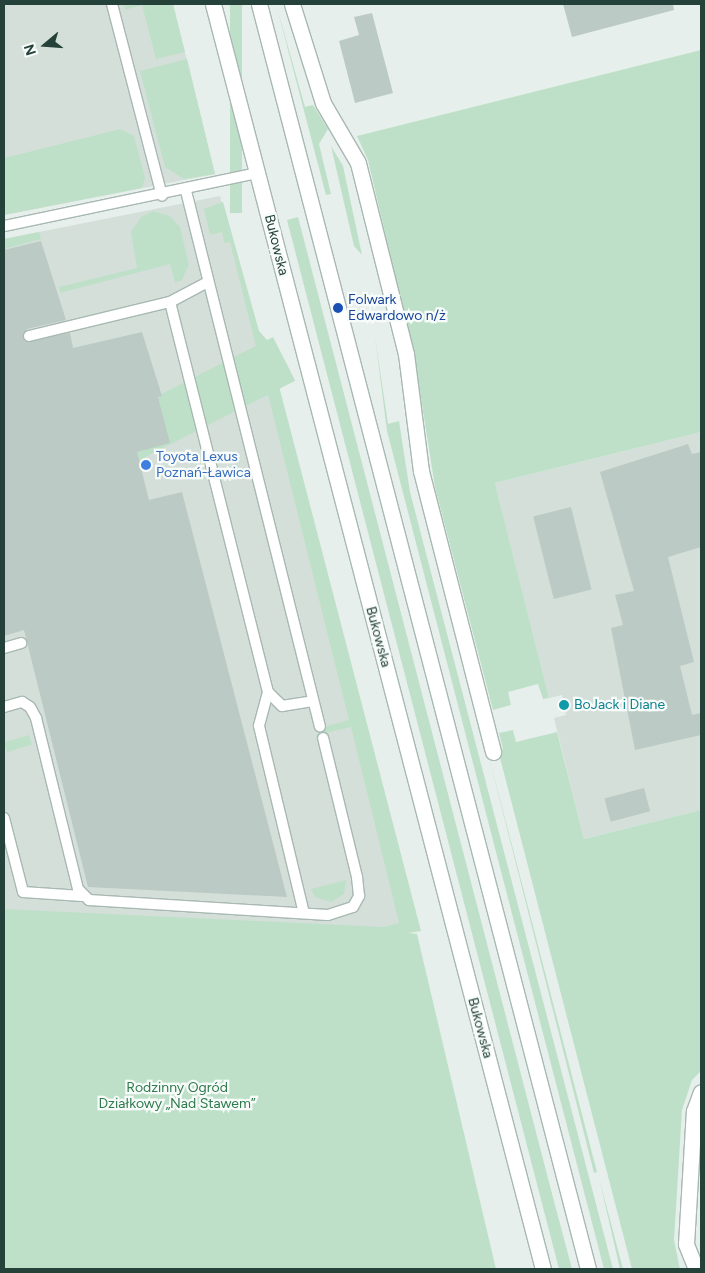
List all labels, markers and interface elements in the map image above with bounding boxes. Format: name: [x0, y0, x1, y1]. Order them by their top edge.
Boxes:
north arrow: [20, 20, 70, 70]
text: N: [21, 42, 40, 58]
street label: Bukowska: [260, 213, 292, 277]
place label: Folwark Edwardowo n/ż: [348, 292, 446, 324]
marker: Folwark Edwardowo n/ż: [332, 302, 344, 314]
place label: Toyota Lexus Poznań-Ławica: [156, 449, 251, 482]
marker: Toyota Lexus Poznań-Ławica: [140, 459, 152, 471]
street label: Bukowska: [362, 605, 394, 669]
place label: BoJack i Diane: [574, 697, 665, 713]
marker: BoJack i Diane: [558, 699, 570, 711]
street label: Bukowska: [464, 996, 496, 1060]
park label: Rodzinny Ogród Działkowy „Nad Stawem”: [98, 1080, 256, 1112]

